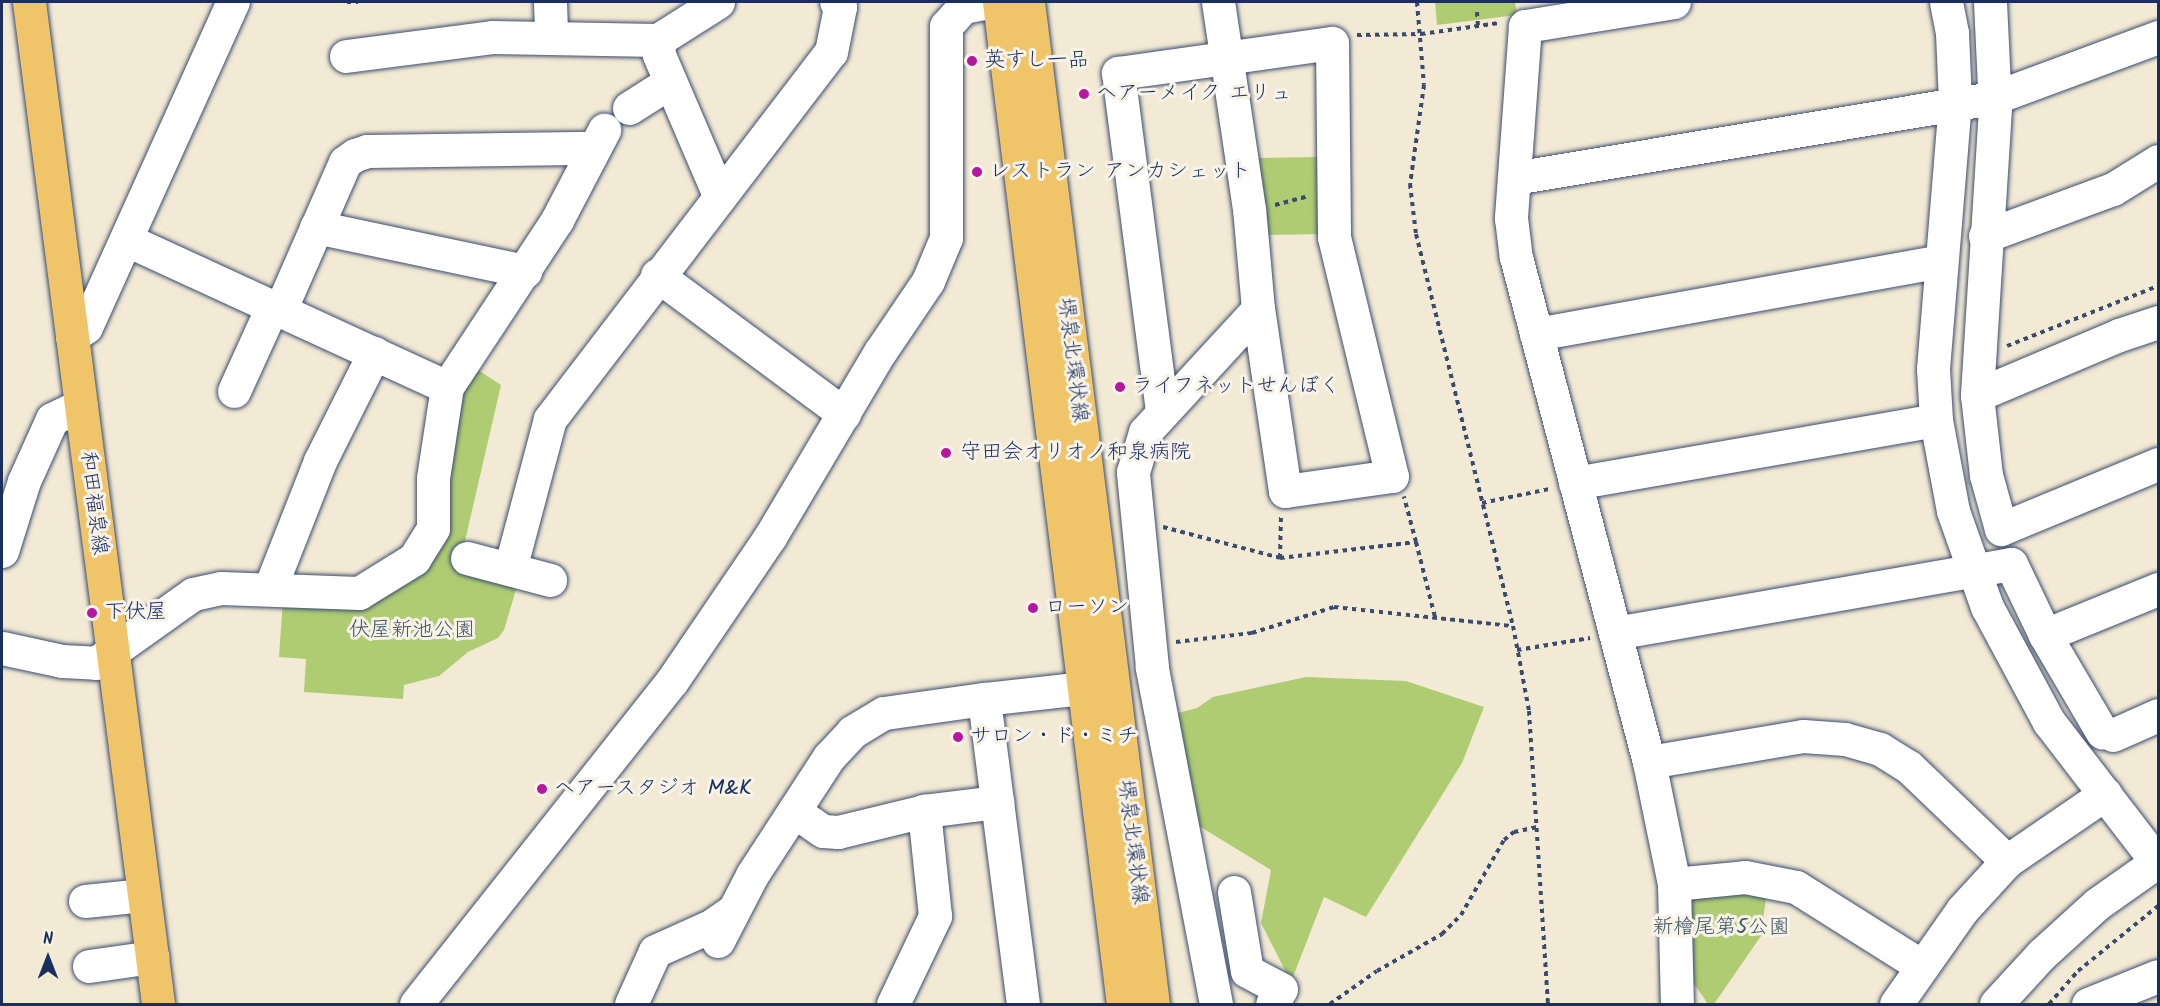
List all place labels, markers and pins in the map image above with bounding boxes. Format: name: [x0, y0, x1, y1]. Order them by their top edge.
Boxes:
place label: 英すし一品: [984, 48, 1089, 74]
marker: 英すし一品: [965, 54, 979, 68]
place label: ヘアーメイク エリュ: [1096, 81, 1293, 107]
marker: ヘアーメイク エリュ: [1077, 87, 1091, 101]
place label: レストラン アンカシェット: [989, 159, 1249, 185]
marker: レストラン アンカシェット: [970, 165, 984, 179]
place label: ライフネットせんぼく: [1132, 374, 1342, 400]
marker: ライフネットせんぼく: [1113, 380, 1127, 394]
place label: 守田会オリオノ和泉病院: [960, 440, 1191, 466]
marker: 守田会オリオノ和泉病院: [937, 444, 955, 462]
place label: ローソン: [1045, 595, 1129, 621]
place label: 下伏屋: [104, 600, 167, 626]
marker: ローソン: [1026, 601, 1040, 615]
marker: 下伏屋: [85, 606, 99, 620]
place label: サロン・ド・ミチ: [970, 724, 1138, 750]
marker: サロン・ド・ミチ: [951, 730, 965, 744]
place label: ヘアースタジオ M&K: [554, 776, 752, 802]
marker: ヘアースタジオ M&K: [535, 782, 549, 796]

